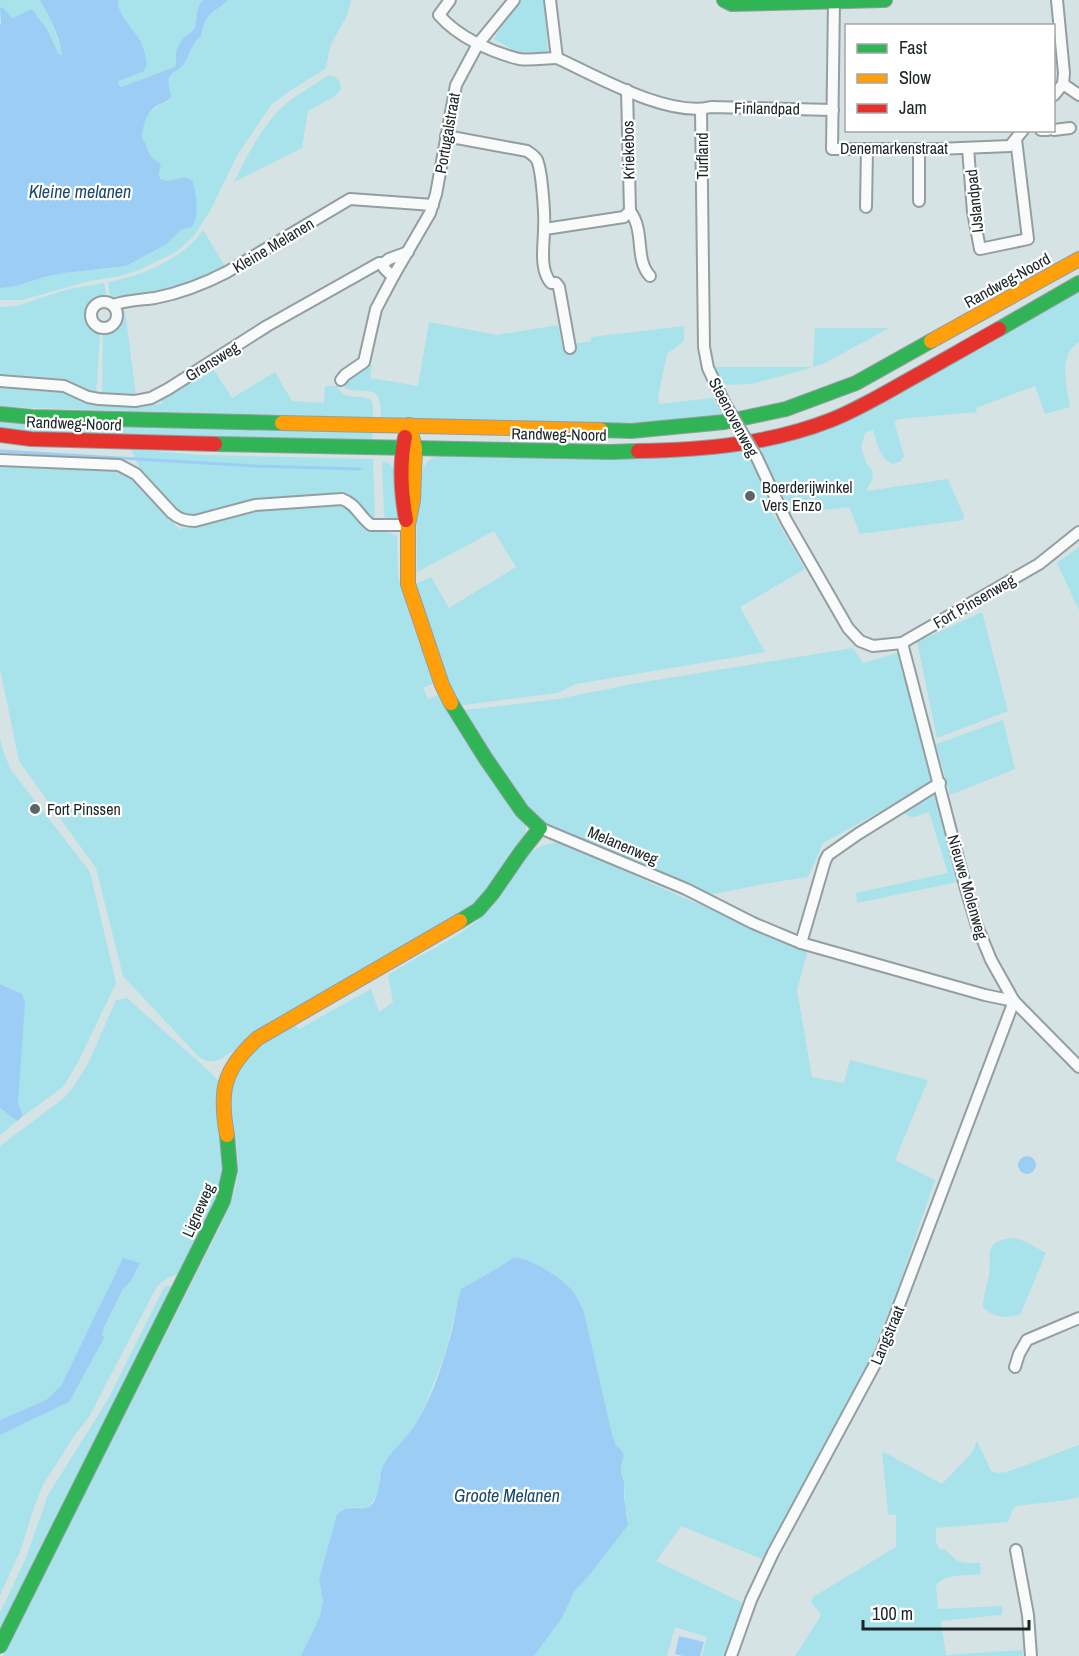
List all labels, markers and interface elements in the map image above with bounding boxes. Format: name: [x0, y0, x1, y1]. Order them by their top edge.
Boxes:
legend: [845, 24, 1055, 132]
text: Fast: [899, 35, 927, 60]
text: Slow: [899, 65, 931, 90]
street label: Portugalstraat: [429, 91, 465, 175]
text: Jam: [899, 95, 927, 120]
street label: Finlandpad: [734, 96, 800, 120]
street label: Kriekebos: [616, 120, 640, 180]
street label: Turfland: [691, 132, 713, 180]
street label: Denemarkenstraat: [840, 137, 948, 159]
street label: IJslandpad: [960, 168, 988, 234]
water label: Kleine melanen: [29, 179, 131, 204]
street label: Kleine Melanen: [228, 212, 318, 278]
street label: Randweg-Noord: [960, 247, 1054, 313]
street label: Grensweg: [181, 335, 244, 386]
street label: Steenovenweg: [704, 374, 764, 461]
street label: Randweg-Noord: [26, 410, 122, 436]
street label: Randweg-Noord: [511, 422, 607, 446]
place label: Boerderijwinkel Vers Enzo: [762, 476, 853, 516]
marker: Boerderijwinkel Vers Enzo: [743, 489, 757, 503]
street label: Fort Pinsenweg: [929, 568, 1020, 633]
place label: Fort Pinssen: [47, 798, 121, 820]
marker: Fort Pinssen: [28, 802, 42, 816]
street label: Melanenweg: [584, 820, 662, 870]
street label: Nieuwe Molenweg: [943, 832, 994, 943]
street label: Ligneweg: [176, 1179, 220, 1240]
street label: Langstraat: [865, 1302, 909, 1368]
water label: Groote Melanen: [454, 1483, 560, 1508]
scale bar: [863, 1593, 1030, 1631]
text: 100 m: [872, 1601, 913, 1626]

